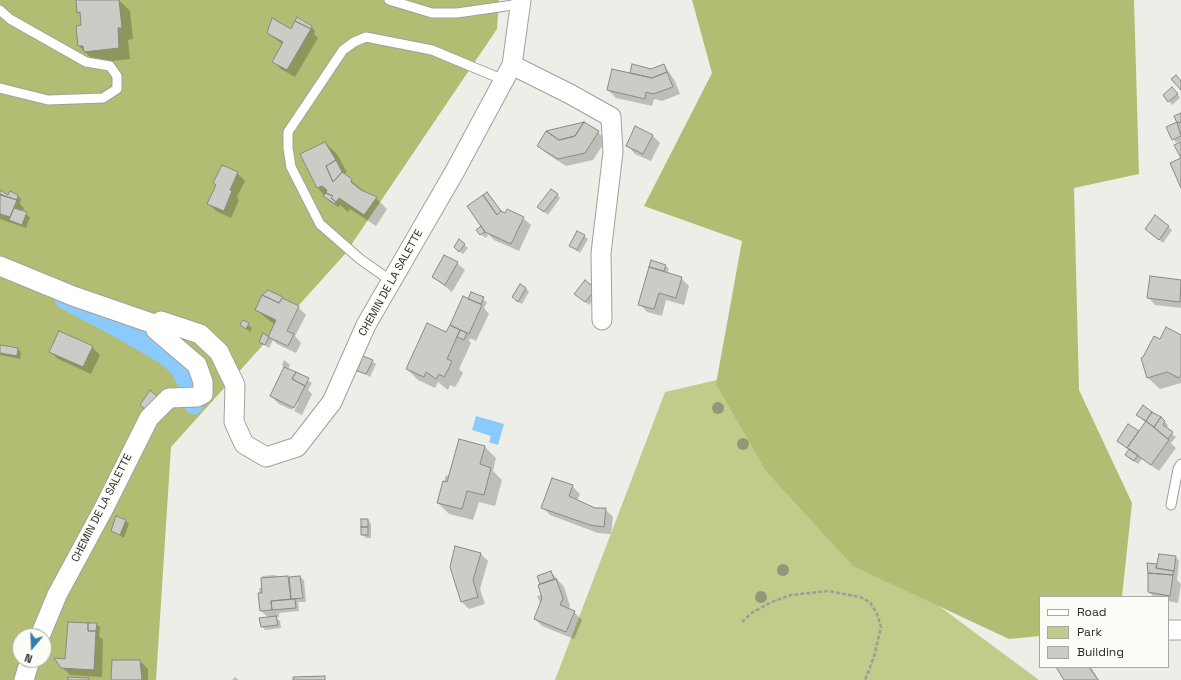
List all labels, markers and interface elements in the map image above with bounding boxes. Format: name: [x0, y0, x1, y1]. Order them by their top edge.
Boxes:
street label: CHEMIN DE LA SALETTE: [356, 227, 426, 339]
street label: CHEMIN DE LA SALETTE: [69, 452, 135, 564]
legend: [1039, 596, 1169, 668]
text: Road: [1077, 604, 1106, 620]
text: Park: [1077, 624, 1102, 640]
north arrow: [12, 628, 52, 668]
text: Building: [1077, 644, 1124, 660]
text: N: [23, 651, 34, 666]

